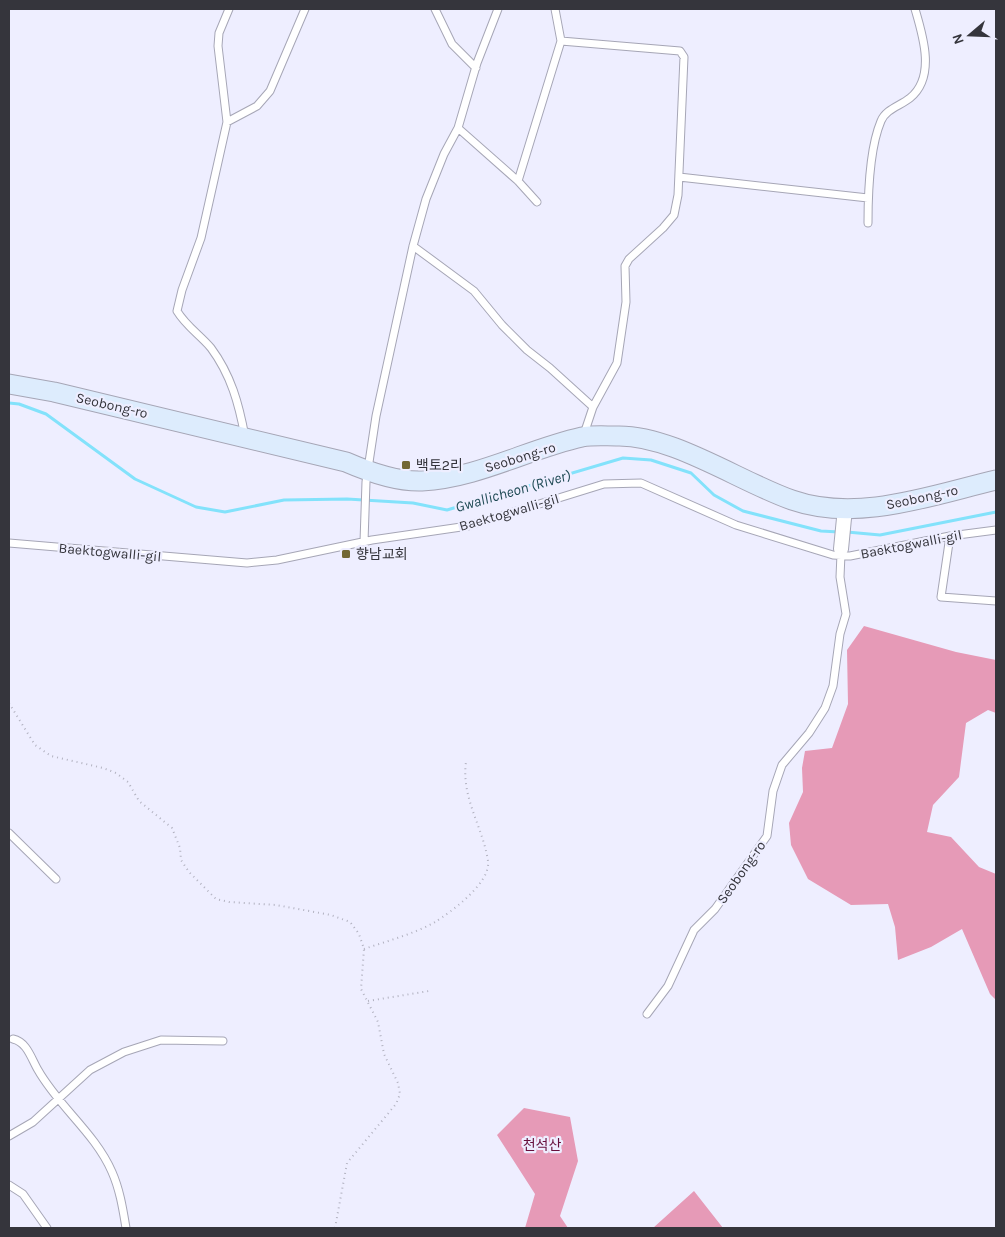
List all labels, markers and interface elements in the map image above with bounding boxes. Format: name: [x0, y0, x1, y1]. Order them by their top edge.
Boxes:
north arrow: [945, 10, 995, 60]
text: N: [949, 32, 968, 47]
street label: Seobong-ro: [74, 389, 149, 422]
street label: Seobong-ro: [483, 439, 558, 476]
place label: 백토2리: [416, 457, 463, 474]
marker: 백토2리: [400, 459, 412, 471]
water label: Gwallicheon (River): [453, 466, 573, 516]
street label: Seobong-ro: [885, 482, 960, 513]
street label: Baektogwalli-gil: [457, 490, 561, 535]
street label: Baektogwalli-gil: [859, 526, 963, 563]
street label: Baektogwalli-gil: [58, 540, 162, 565]
place label: 향남교회: [356, 546, 408, 563]
marker: 향남교회: [340, 548, 352, 560]
street label: Seobong-ro: [713, 837, 769, 907]
park label: 천석산: [523, 1137, 561, 1154]

